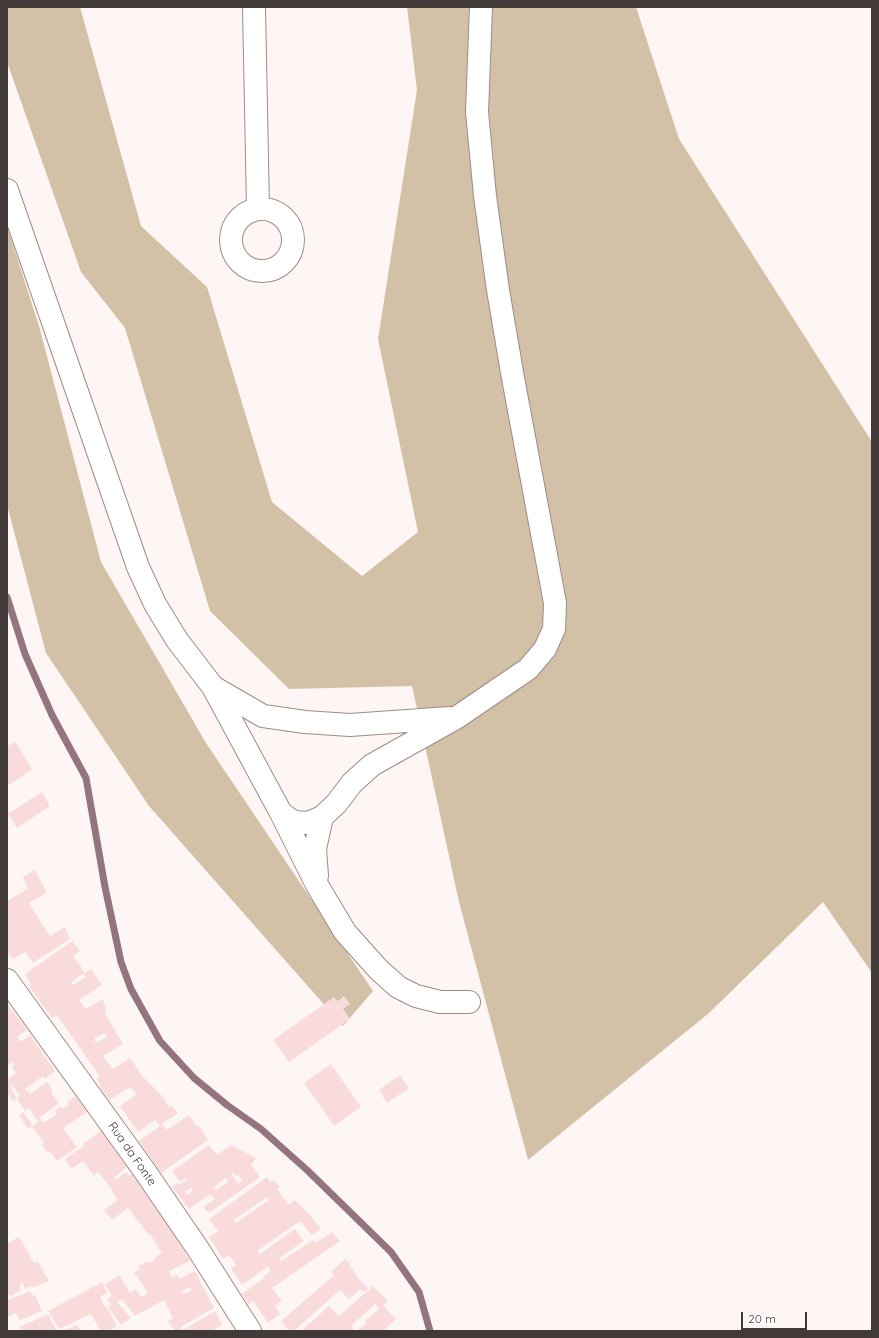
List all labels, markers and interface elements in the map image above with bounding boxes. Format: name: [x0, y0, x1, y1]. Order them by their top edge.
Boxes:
street label: Rua da Fonte: [105, 1119, 159, 1189]
scale bar: [743, 1304, 809, 1330]
text: 20 m: [748, 1311, 776, 1326]

